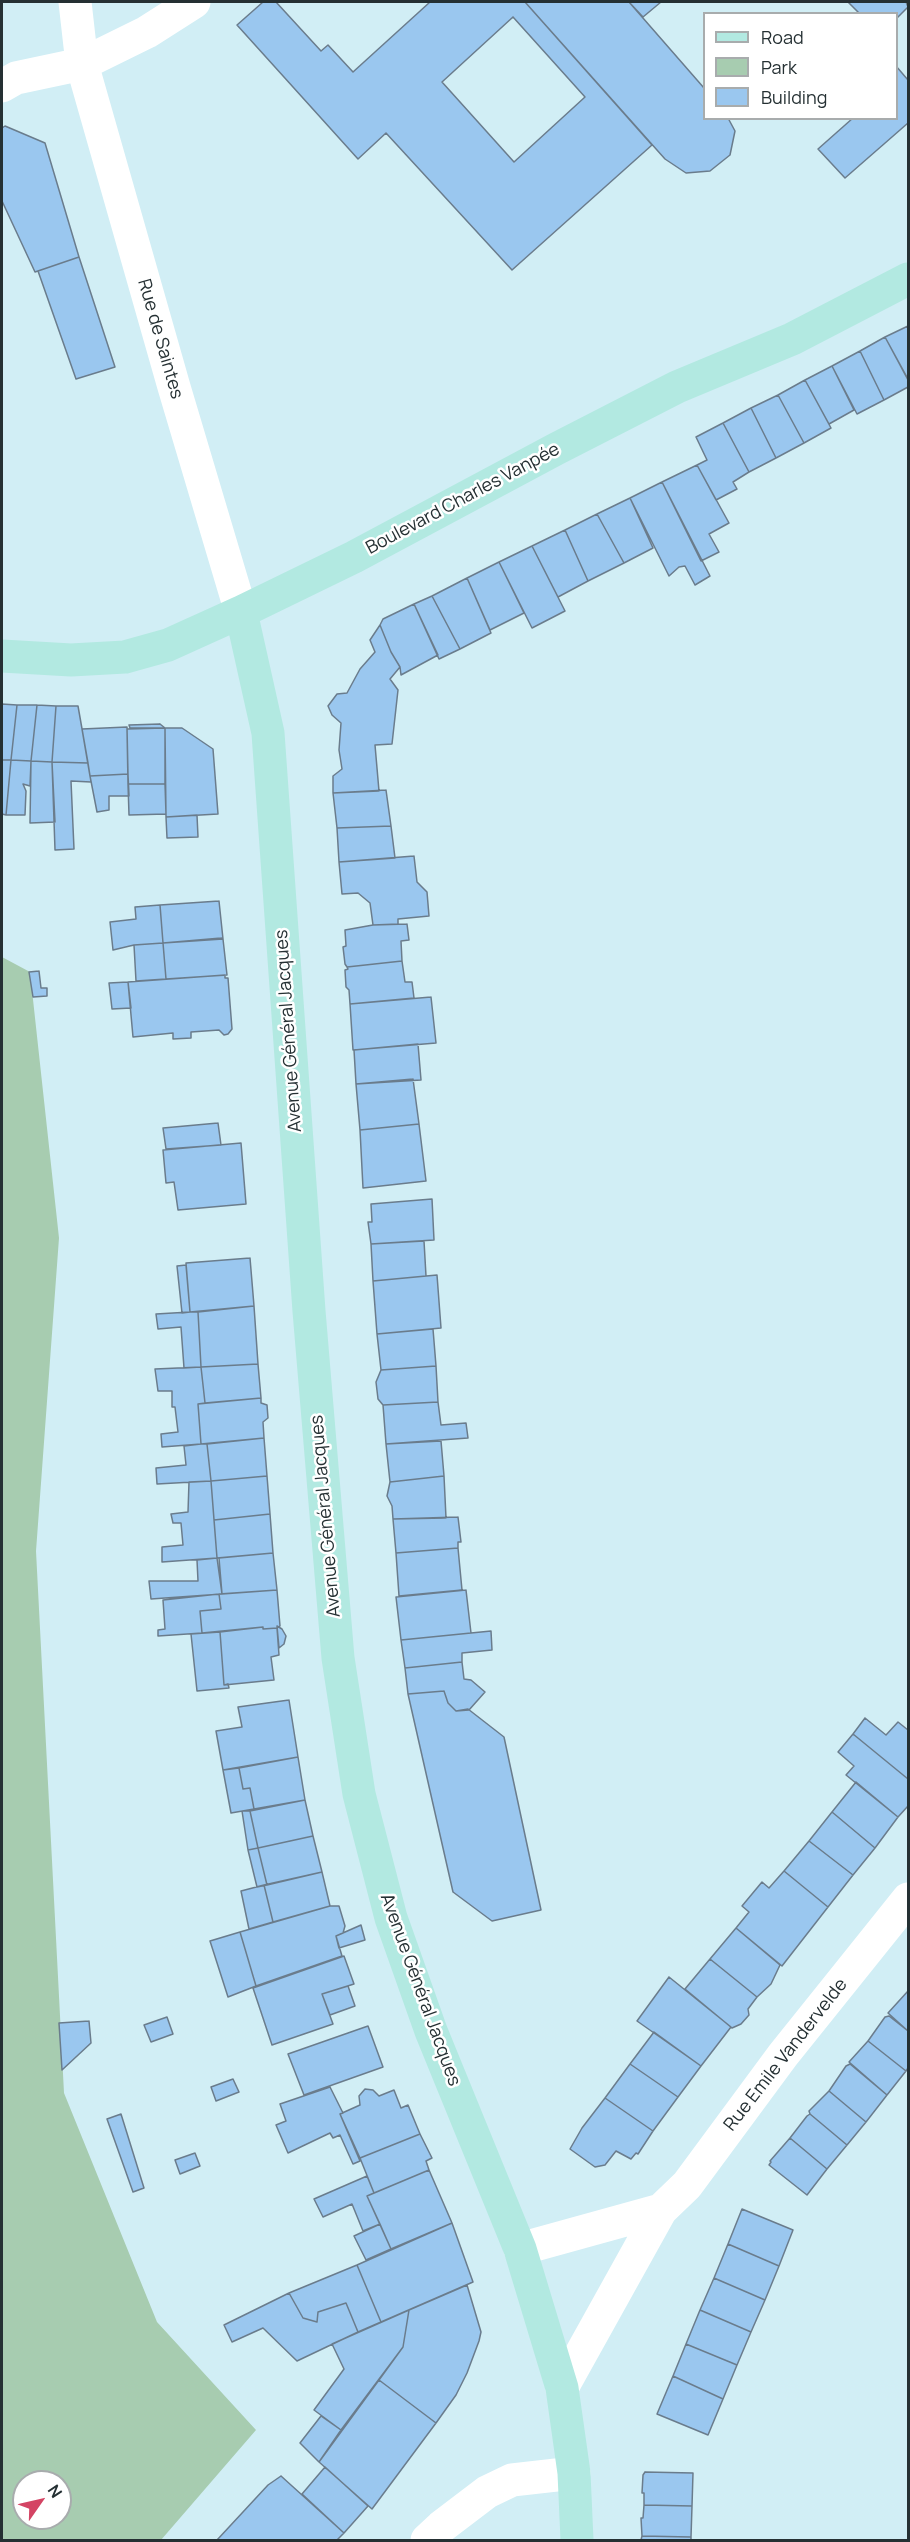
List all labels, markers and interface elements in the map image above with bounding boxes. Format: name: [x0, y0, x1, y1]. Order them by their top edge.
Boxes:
legend: [703, 12, 898, 120]
text: Road: [761, 25, 804, 49]
text: Park: [761, 55, 797, 79]
text: Building: [761, 85, 827, 109]
street label: Rue de Saintes: [133, 277, 187, 401]
street label: Boulevard Charles Vanpée: [362, 439, 564, 559]
street label: Avenue Général Jacques: [271, 929, 307, 1133]
street label: Avenue Général Jacques: [306, 1414, 346, 1618]
street label: Avenue Général Jacques: [375, 1891, 465, 2089]
street label: Rue Emile Vandervelde: [720, 1975, 852, 2135]
north arrow: [12, 2470, 72, 2530]
text: N: [43, 2480, 68, 2502]

